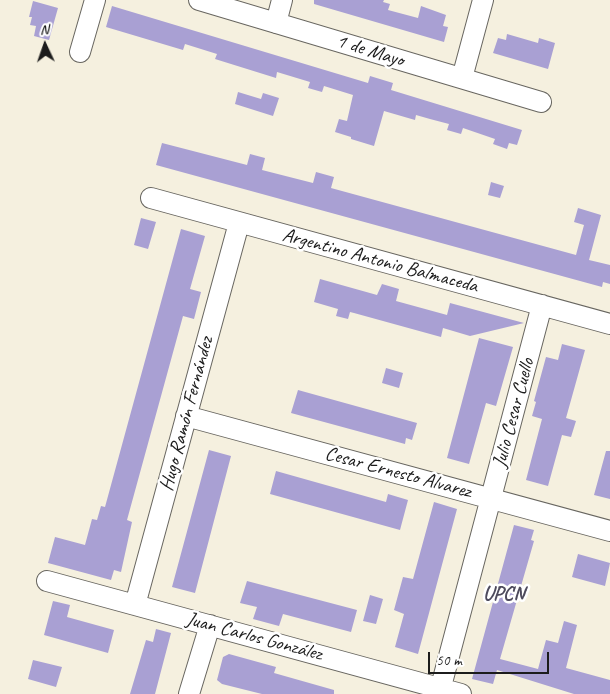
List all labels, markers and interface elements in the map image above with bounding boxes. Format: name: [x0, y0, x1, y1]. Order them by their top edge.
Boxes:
north arrow: [20, 20, 70, 70]
text: N: [39, 21, 49, 38]
street label: 1 de Mayo: [333, 29, 407, 73]
street label: Argentino Antonio Balmaceda: [280, 223, 480, 299]
street label: Hugo Ramón Fernández: [155, 334, 219, 494]
street label: Julio Cesar Cuello: [488, 356, 540, 470]
street label: Cesar Ernesto Alvarez: [322, 442, 474, 504]
district label: UPCN: [483, 581, 525, 607]
street label: Juan Carlos González: [184, 607, 324, 667]
scale bar: [430, 642, 551, 674]
text: 50 m: [436, 651, 462, 670]

